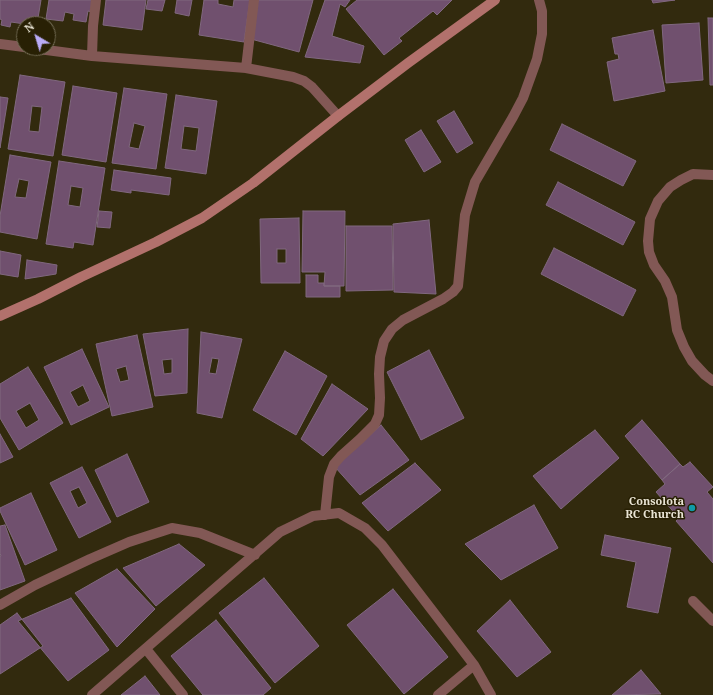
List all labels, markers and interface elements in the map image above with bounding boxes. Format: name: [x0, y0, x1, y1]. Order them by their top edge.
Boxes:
north arrow: [16, 16, 56, 56]
text: N: [21, 18, 37, 36]
place label: Consolota RC Church: [625, 495, 684, 521]
marker: Consolota RC Church: [687, 503, 697, 513]

